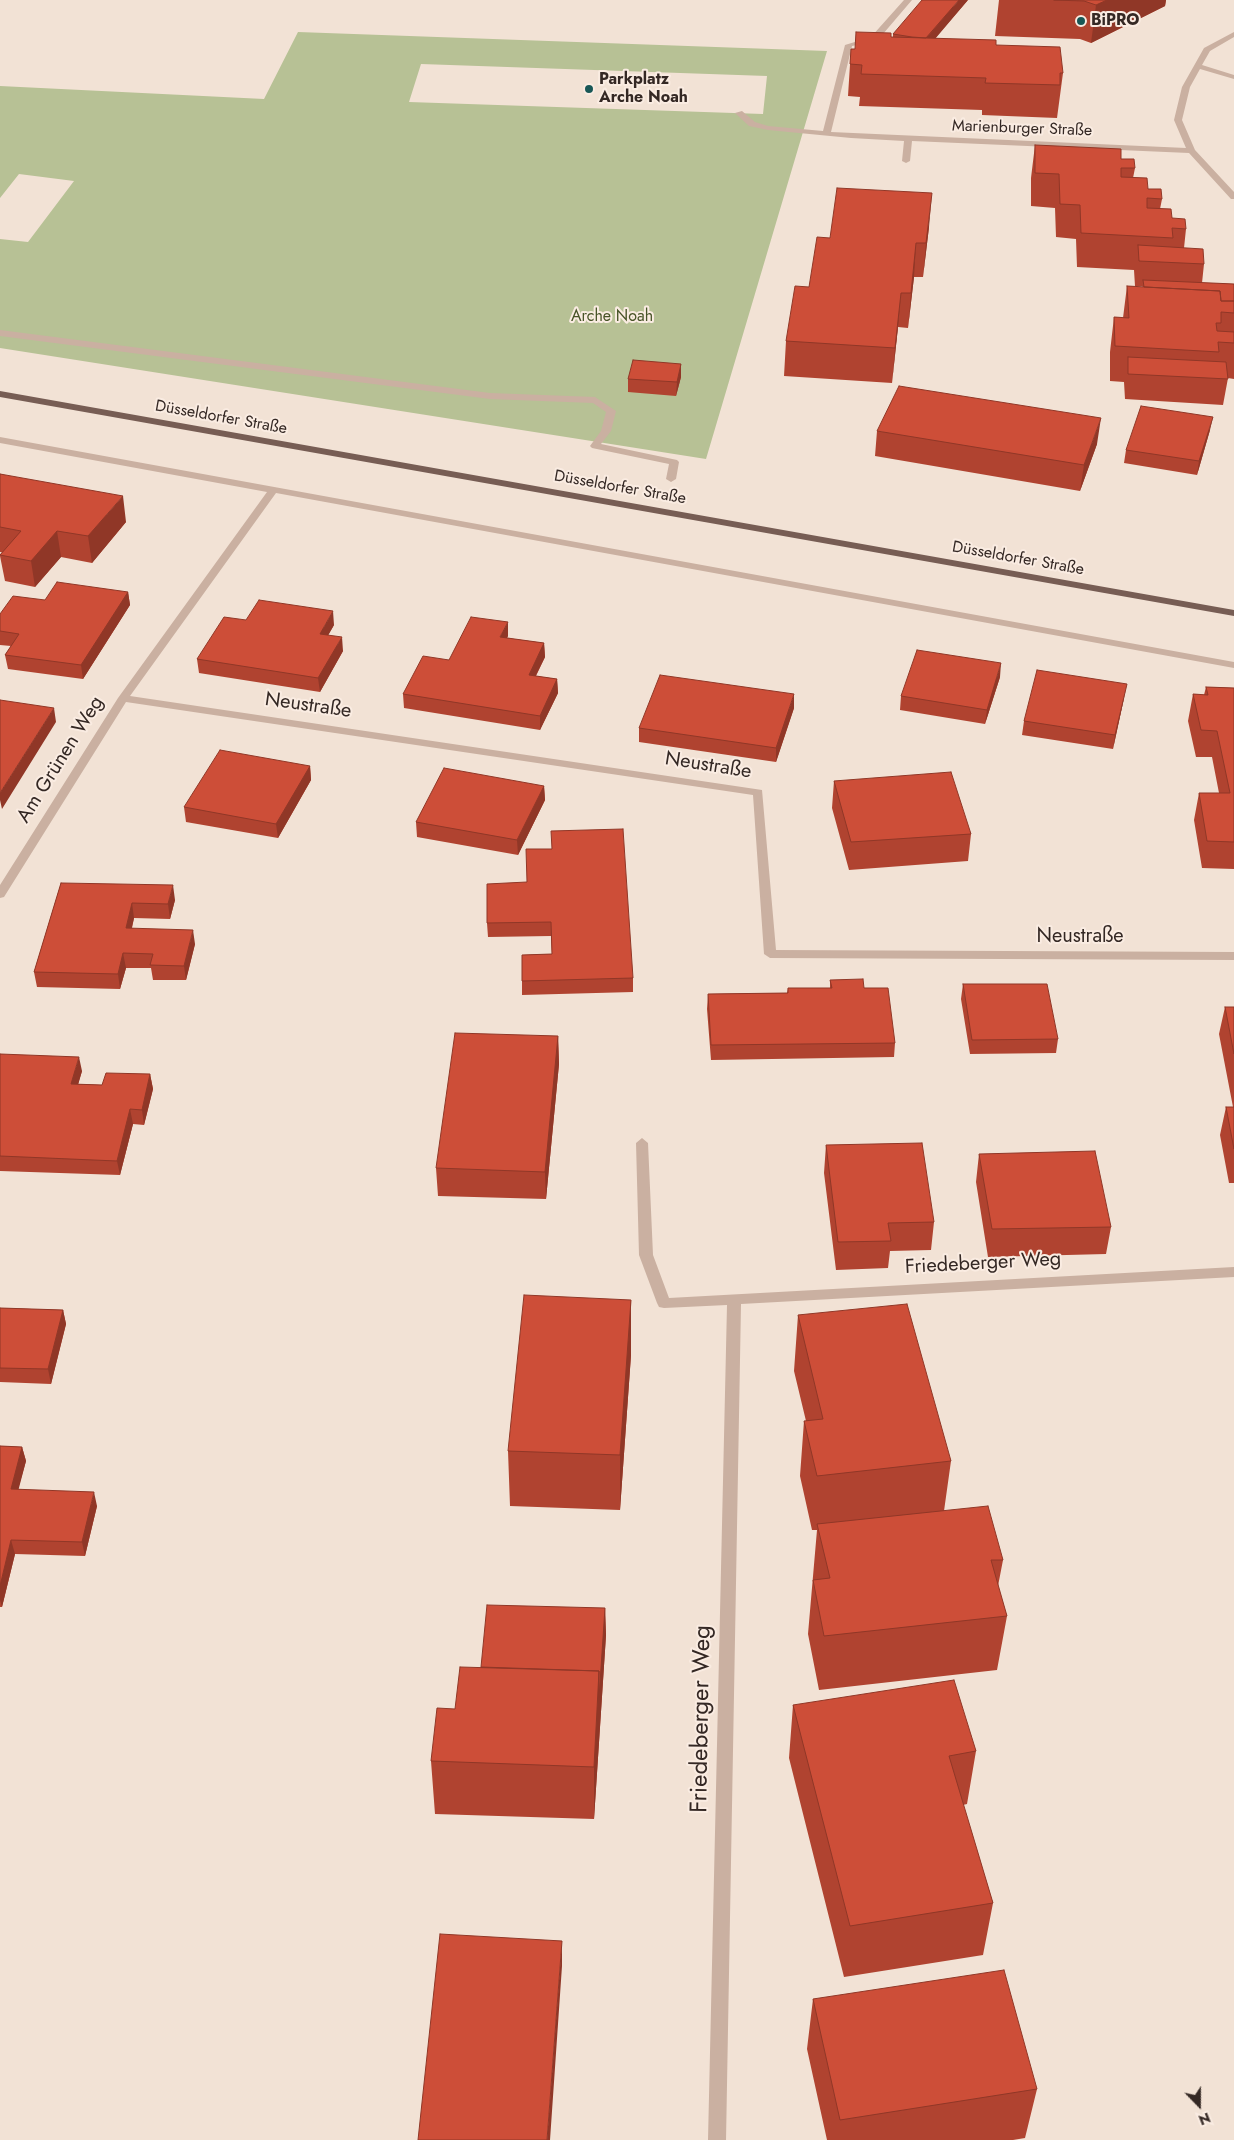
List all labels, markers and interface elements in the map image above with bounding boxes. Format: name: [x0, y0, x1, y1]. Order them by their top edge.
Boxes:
place label: BiPRO: [1091, 11, 1139, 31]
marker: BiPRO: [1075, 15, 1087, 27]
place label: Parkplatz Arche Noah: [599, 70, 688, 108]
marker: Parkplatz Arche Noah: [583, 83, 595, 95]
street label: Marienburger Straße: [951, 117, 1093, 141]
park label: Arche Noah: [571, 307, 653, 327]
street label: Düsseldorfer Straße: [154, 397, 288, 439]
street label: Düsseldorfer Straße: [553, 467, 687, 509]
street label: Düsseldorfer Straße: [951, 538, 1085, 580]
street label: Neustraße: [263, 688, 353, 724]
street label: Am Grünen Weg: [12, 692, 110, 828]
street label: Neustraße: [663, 747, 753, 785]
street label: Neustraße: [1036, 925, 1124, 949]
street label: Friedeberger Weg: [904, 1248, 1062, 1280]
street label: Friedeberger Weg: [686, 1625, 718, 1813]
north arrow: [1174, 2080, 1224, 2130]
text: N: [1196, 2108, 1214, 2130]

